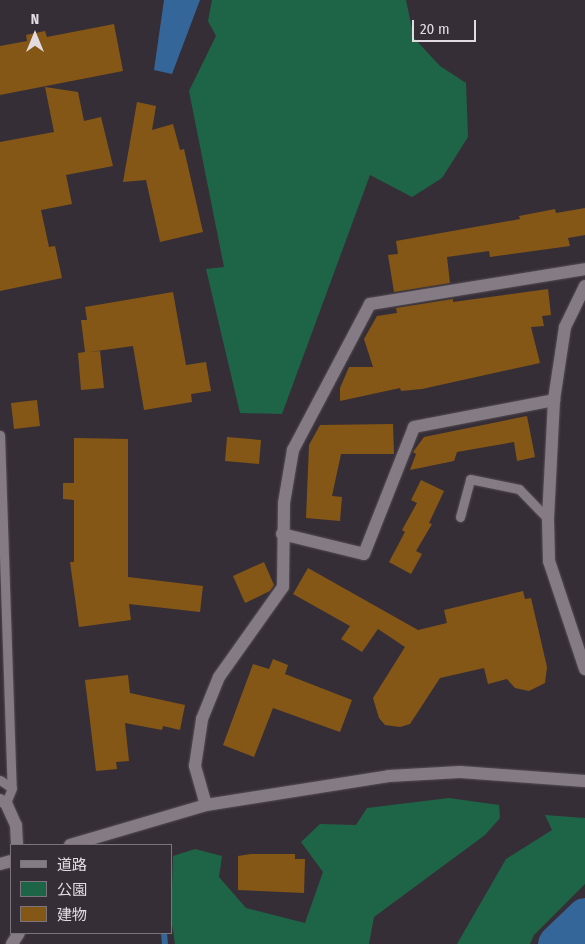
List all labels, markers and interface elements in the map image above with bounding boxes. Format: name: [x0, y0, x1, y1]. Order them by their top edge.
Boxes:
north arrow: [10, 10, 60, 60]
scale bar: [415, 10, 479, 42]
text: N: [31, 11, 39, 28]
text: 20 m: [420, 20, 450, 38]
legend: [10, 844, 172, 934]
text: 道路: [57, 856, 87, 874]
text: 公園: [57, 881, 87, 899]
text: 建物: [57, 906, 87, 924]

